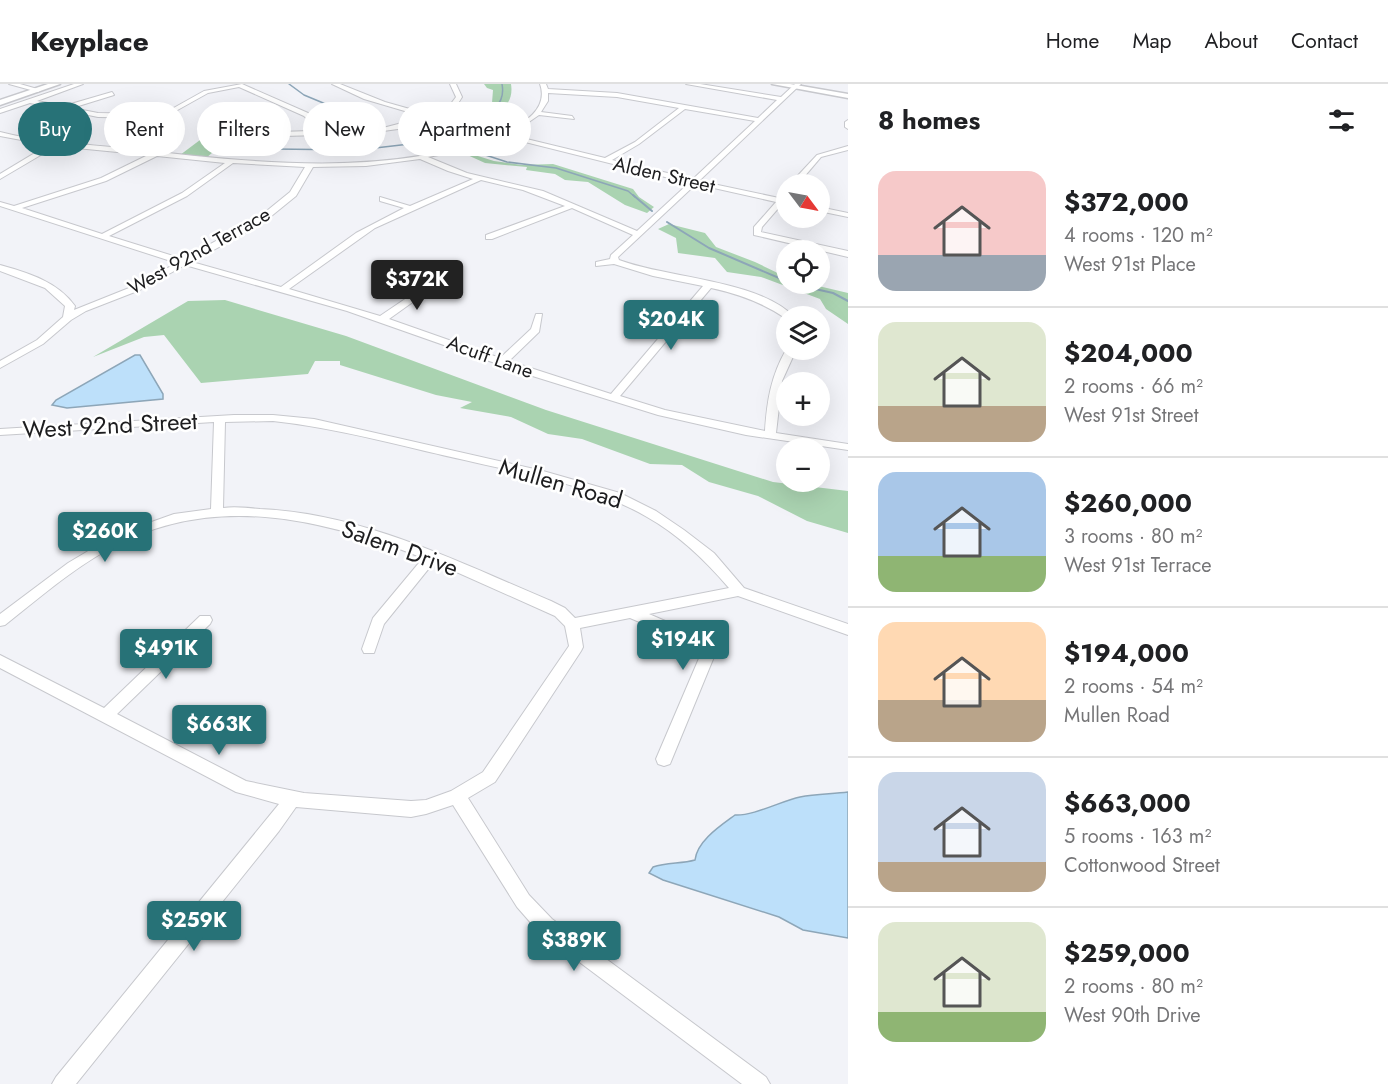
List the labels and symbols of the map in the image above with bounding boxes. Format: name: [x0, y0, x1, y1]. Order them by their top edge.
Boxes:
street label: Alden Street: [610, 149, 718, 201]
north arrow: [776, 174, 830, 228]
street label: West 92nd Terrace: [122, 200, 276, 302]
pin: $372K: [375, 260, 459, 311]
pin: $204K: [629, 300, 713, 351]
street label: Acuff Lane: [443, 328, 537, 386]
street label: West 92nd Street: [22, 403, 199, 447]
street label: Mullen Road: [495, 449, 627, 517]
street label: Salem Drive: [337, 511, 463, 585]
pin: $260K: [63, 512, 147, 563]
pin: $194K: [641, 620, 725, 671]
pin: $491K: [124, 629, 208, 680]
pin: $663K: [177, 705, 261, 756]
pin: $259K: [152, 901, 236, 952]
pin: $389K: [532, 921, 616, 972]

